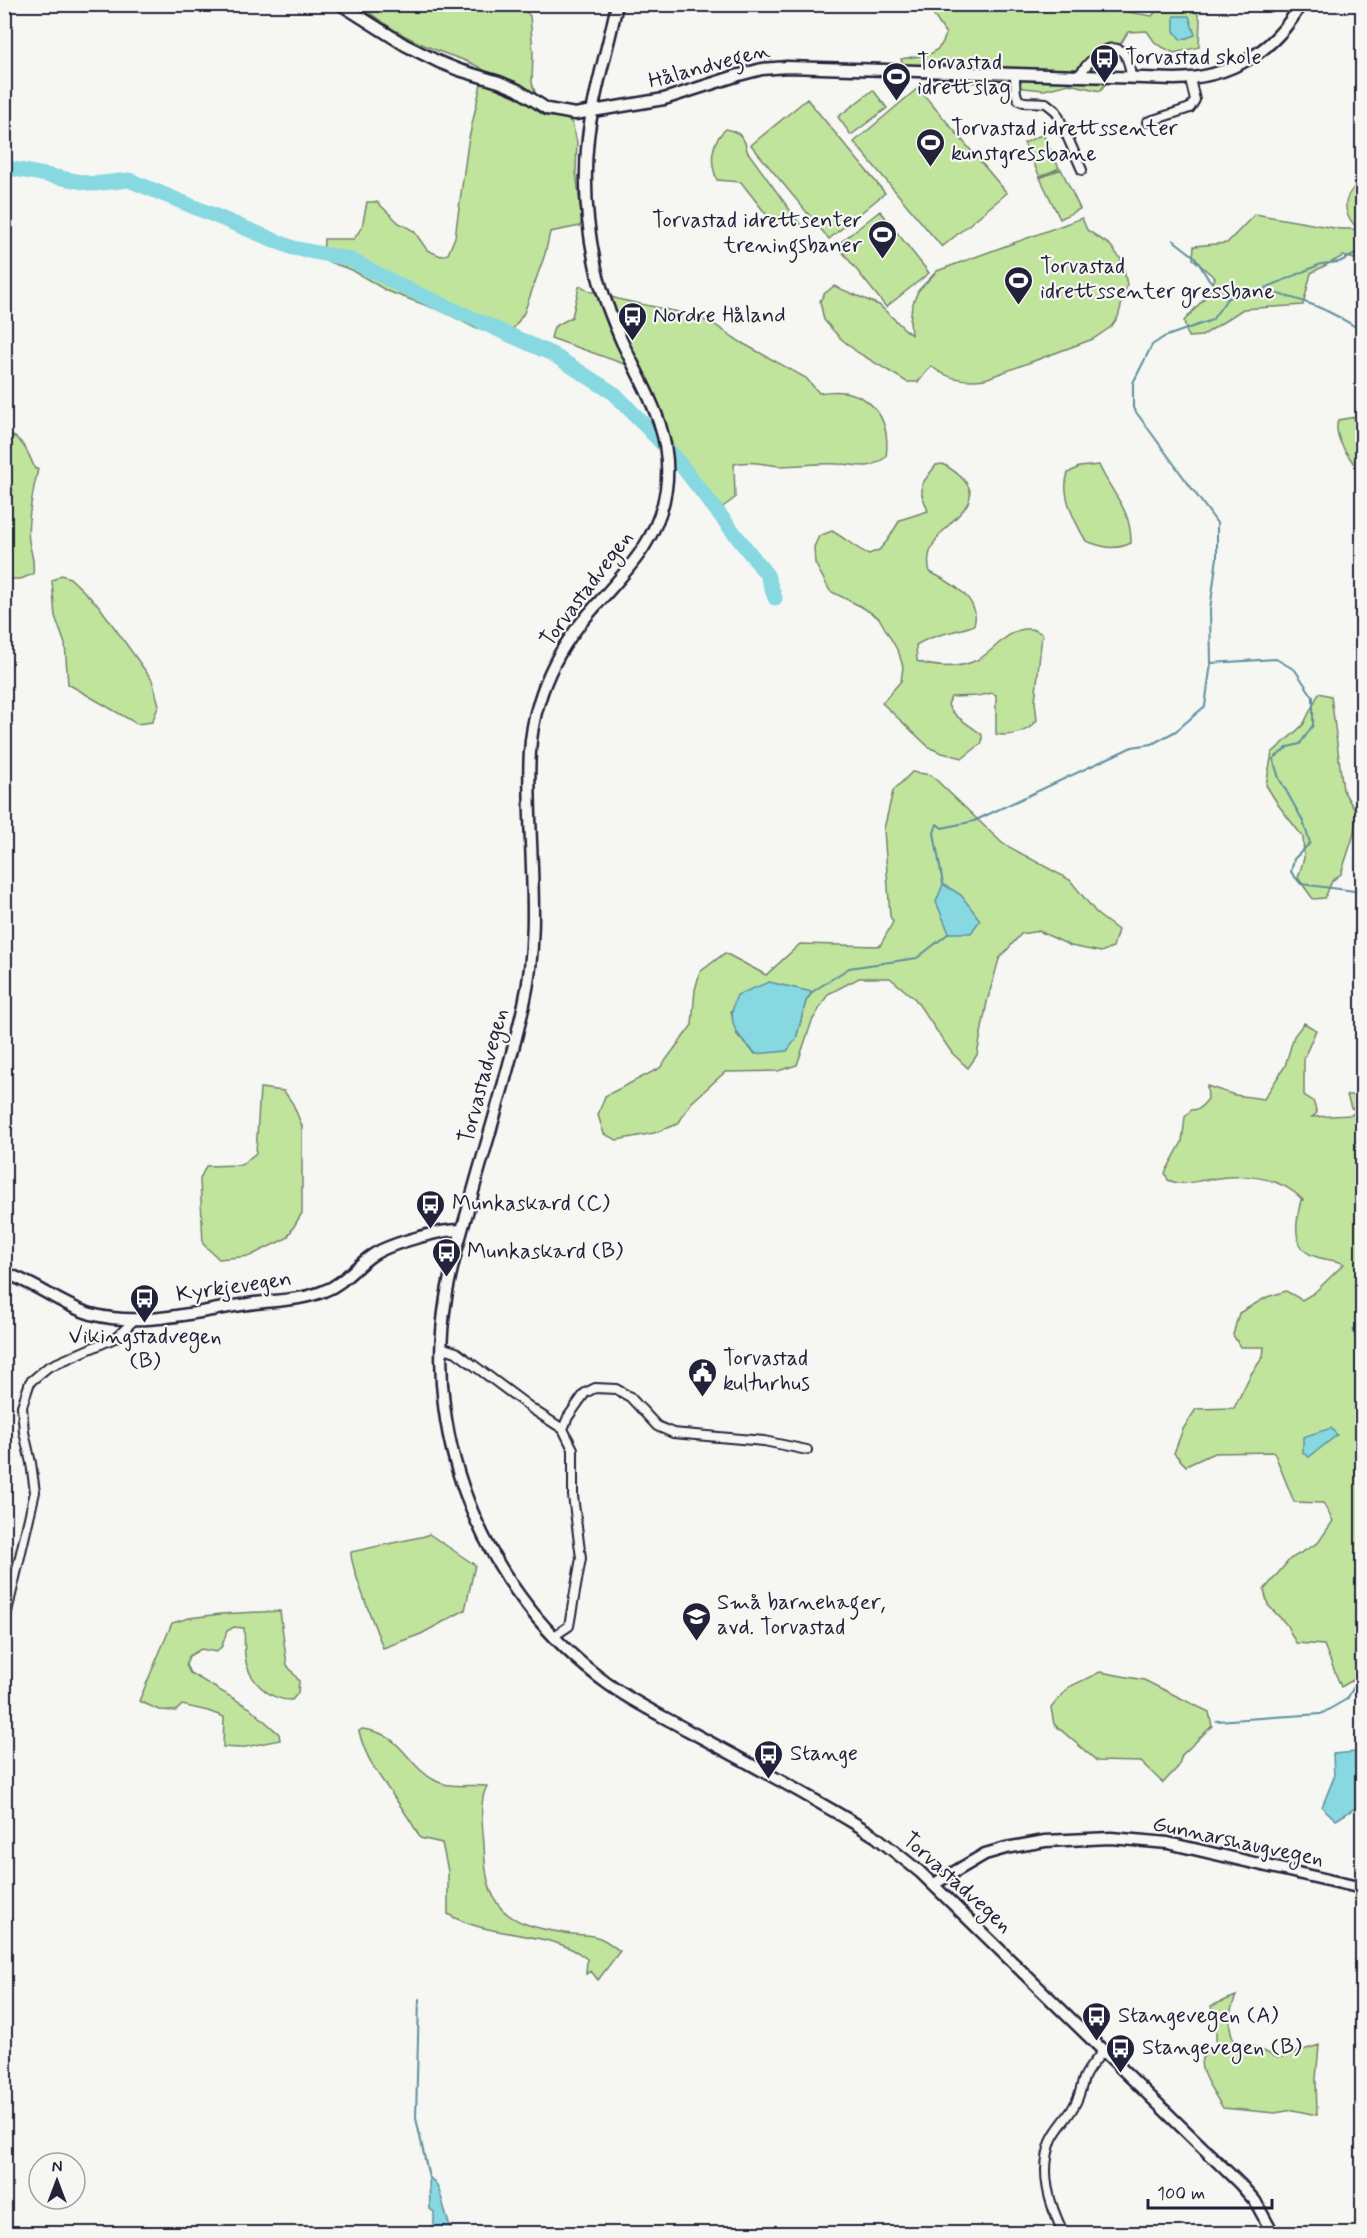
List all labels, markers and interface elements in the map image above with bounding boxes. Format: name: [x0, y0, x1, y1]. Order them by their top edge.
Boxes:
street label: Hålandvegen: [645, 36, 773, 99]
bus stop icon: Torvastad skole: [1088, 42, 1120, 84]
place label: Torvastad skole: [1125, 44, 1262, 72]
place label: Torvastad idrettslag: [917, 49, 1011, 105]
sports icon: Torvastad idrettslag: [880, 60, 912, 102]
place label: Torvastad idrettssenter kunstgressbane: [951, 115, 1179, 169]
sports icon: Torvastad idrettssenter kunstgressbane: [914, 126, 946, 168]
place label: Torvastad idrettsenter treningsbaner: [652, 207, 863, 263]
sports icon: Torvastad idrettsenter treningsbaner: [867, 218, 899, 260]
place label: Torvastad idrettssenter gressbane: [1040, 253, 1275, 309]
sports icon: Torvastad idrettssenter gressbane: [1003, 264, 1035, 306]
bus stop icon: Nordre Håland: [616, 300, 648, 342]
place label: Nordre Håland: [653, 302, 786, 330]
street label: Torvastadvegen: [534, 525, 642, 655]
street label: Torvastadvegen: [453, 1005, 518, 1147]
bus stop icon: Munkaskard (C): [415, 1188, 447, 1230]
place label: Munkaskard (C): [452, 1190, 610, 1218]
bus stop icon: Munkaskard (B): [430, 1236, 462, 1278]
place label: Munkaskard (B): [467, 1238, 623, 1266]
street label: Kyrkjevegen: [175, 1265, 294, 1310]
bus stop icon: Vikingstadvegen (B): [129, 1282, 161, 1324]
place label: Vikingstadvegen (B): [68, 1323, 222, 1376]
place label: Torvastad kulturhus: [723, 1345, 810, 1398]
public building icon: Torvastad kulturhus: [686, 1356, 718, 1398]
place label: Små barnehager, avd. Torvastad: [717, 1589, 886, 1642]
school or university icon: Små barnehager, avd. Torvastad: [680, 1600, 712, 1642]
bus stop icon: Stange: [753, 1738, 785, 1780]
place label: Stange: [790, 1740, 858, 1769]
street label: Gunnarshaugvegen: [1149, 1810, 1326, 1877]
street label: Torvastadvegen: [894, 1826, 1018, 1942]
bus stop icon: Stangevegen (A): [1081, 2000, 1113, 2042]
place label: Stangevegen (A): [1118, 2002, 1279, 2033]
bus stop icon: Stangevegen (B): [1105, 2032, 1137, 2074]
place label: Stangevegen (B): [1142, 2034, 1302, 2065]
north arrow: [27, 2151, 87, 2211]
text: N: [52, 2157, 62, 2178]
scale bar: [1148, 2172, 1272, 2210]
text: 100 m: [1157, 2182, 1205, 2206]

